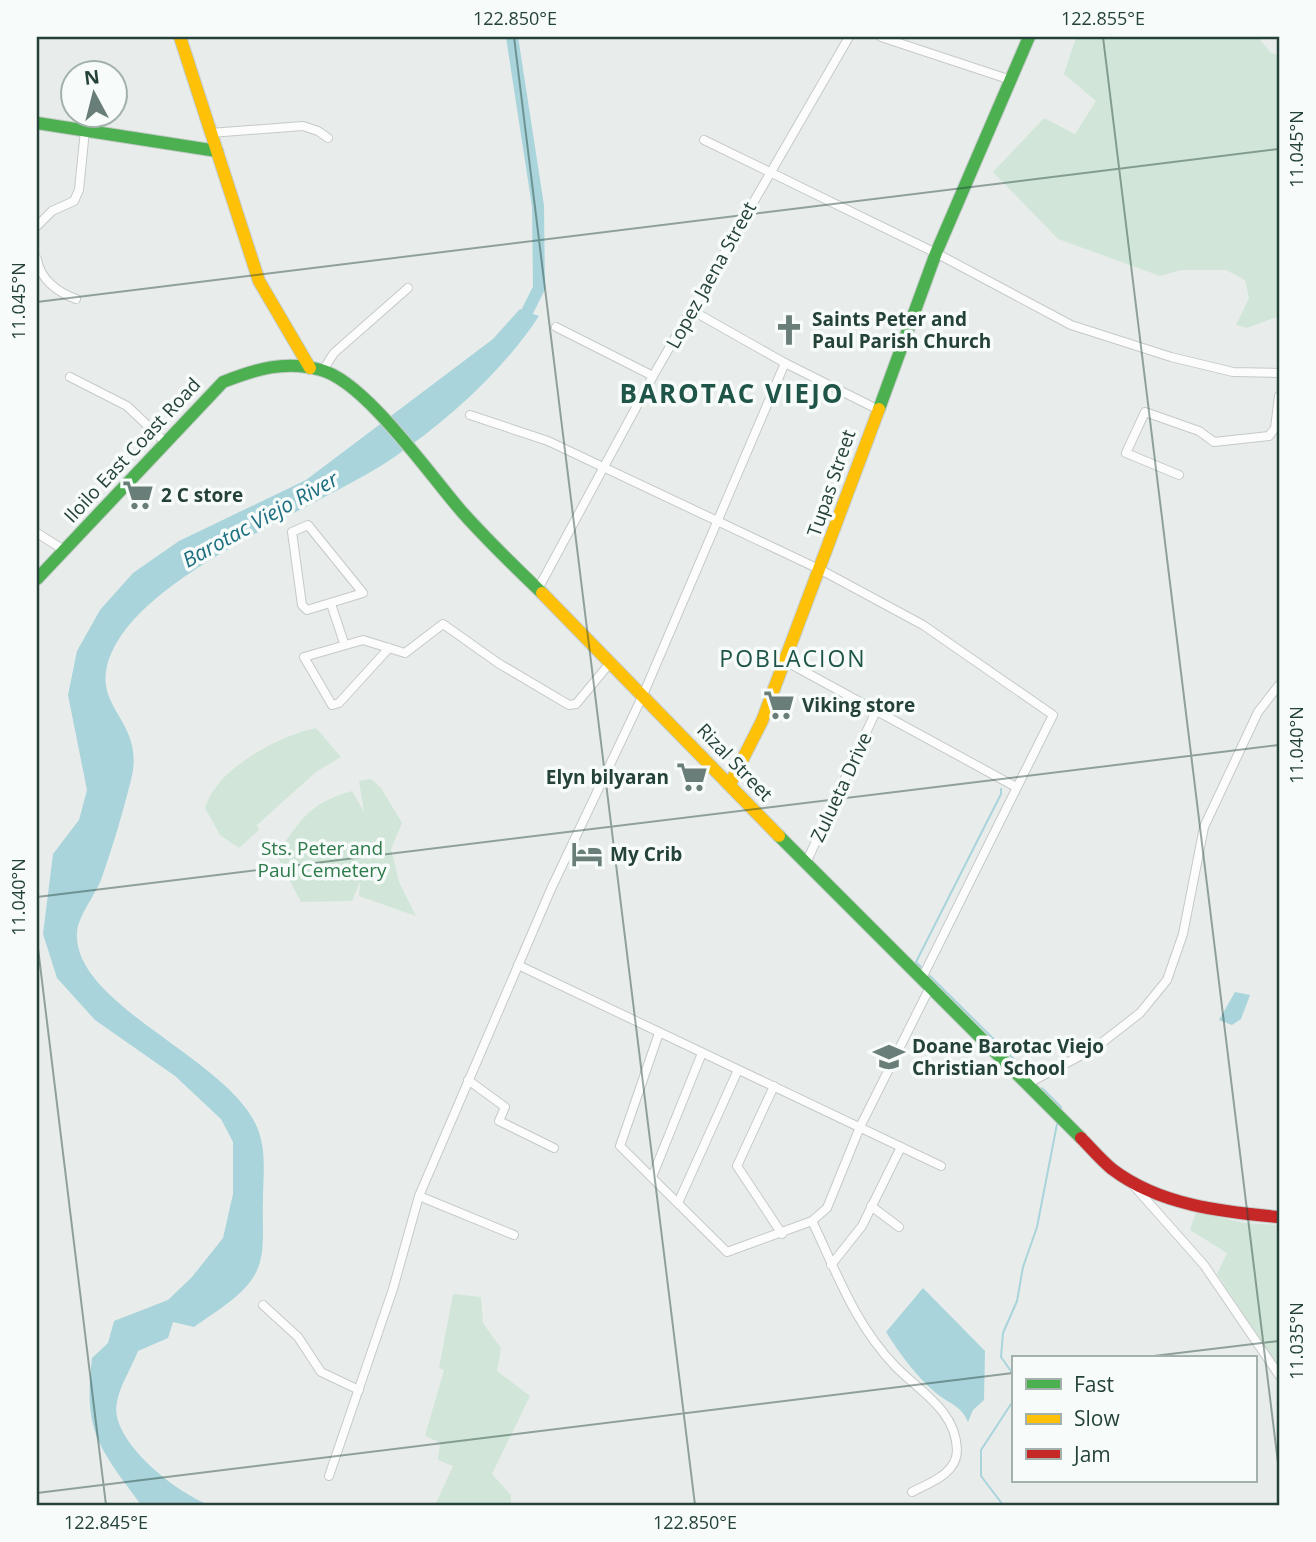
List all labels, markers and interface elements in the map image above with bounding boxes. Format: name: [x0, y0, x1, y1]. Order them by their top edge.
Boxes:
text: 122.850°E: [473, 6, 557, 30]
text: 122.855°E: [1061, 6, 1145, 30]
north arrow: [60, 60, 130, 130]
text: N: [83, 63, 101, 91]
text: 11.045°N: [1284, 110, 1308, 188]
street label: Lopez Jaena Street: [660, 197, 762, 353]
text: 11.045°N: [6, 262, 30, 340]
place label: Saints Peter and Paul Parish Church: [812, 306, 991, 354]
church icon: Saints Peter and Paul Parish Church: [772, 313, 806, 347]
street label: Iloilo East Coast Road: [58, 372, 206, 528]
district label: BAROTAC VIEJO: [620, 375, 844, 411]
street label: Tupas Street: [801, 426, 861, 540]
water label: Barotac Viejo River: [177, 464, 343, 573]
supermarket icon: 2 C store: [121, 478, 155, 512]
place label: 2 C store: [161, 482, 243, 508]
district label: POBLACION: [719, 642, 867, 674]
supermarket icon: Viking store: [762, 688, 796, 722]
place label: Viking store: [802, 692, 915, 718]
text: 11.040°N: [1284, 706, 1308, 784]
street label: Rizal Street: [691, 717, 779, 807]
street label: Zulueta Drive: [804, 728, 878, 846]
supermarket icon: Elyn bilyaran: [675, 760, 709, 794]
place label: Elyn bilyaran: [546, 764, 669, 790]
park label: Sts. Peter and Paul Cemetery: [258, 835, 387, 883]
hotel icon: My Crib: [570, 837, 604, 871]
place label: My Crib: [610, 841, 682, 867]
text: 11.040°N: [6, 858, 30, 936]
place label: Doane Barotac Viejo Christian School: [912, 1033, 1104, 1081]
school or university icon: Doane Barotac Viejo Christian School: [872, 1040, 906, 1074]
text: 11.035°N: [1284, 1302, 1308, 1380]
legend: [1012, 1356, 1256, 1482]
text: Fast: [1074, 1370, 1114, 1398]
text: Slow: [1074, 1404, 1120, 1432]
text: Jam: [1072, 1440, 1111, 1468]
text: 122.845°E: [64, 1510, 148, 1534]
text: 122.850°E: [653, 1510, 737, 1534]

